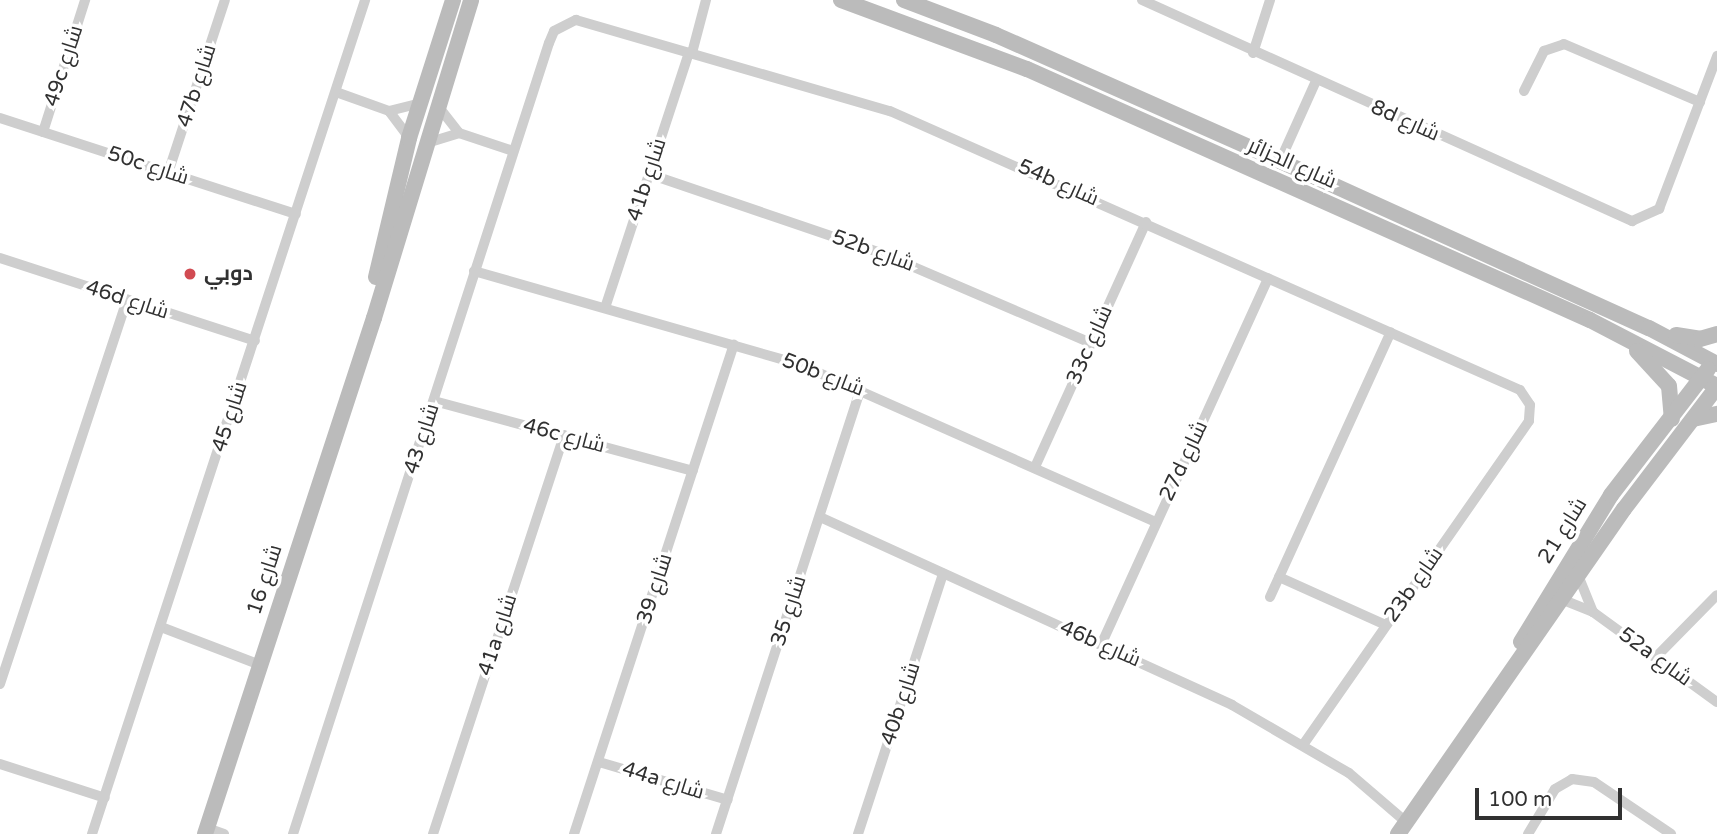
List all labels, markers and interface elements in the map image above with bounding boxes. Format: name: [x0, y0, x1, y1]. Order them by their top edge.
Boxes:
street label: 49c شارع: [39, 22, 89, 110]
street label: 47b شارع: [172, 41, 222, 131]
street label: 8d شارع: [1367, 95, 1443, 147]
street label: شارع الجزائر: [1244, 133, 1340, 195]
street label: 41b شارع: [622, 135, 672, 225]
street label: 50c شارع: [104, 141, 192, 191]
street label: 54b شارع: [1014, 154, 1102, 212]
street label: 52b شارع: [828, 224, 918, 278]
place label: دوبي: [204, 261, 253, 287]
marker: دوبي: [182, 266, 198, 282]
street label: 46d شارع: [82, 275, 172, 325]
street label: 33c شارع: [1061, 302, 1119, 388]
street label: 50b شارع: [778, 348, 868, 402]
street label: شارع 45: [207, 379, 253, 455]
street label: شارع 43: [399, 401, 445, 477]
street label: 46c شارع: [520, 413, 608, 459]
street label: 27d شارع: [1154, 417, 1214, 505]
street label: شارع 21: [1533, 494, 1593, 568]
street label: شارع 16: [242, 542, 288, 618]
street label: 23b شارع: [1379, 543, 1449, 627]
street label: شارع 39: [632, 551, 678, 627]
street label: شارع 35: [766, 573, 812, 649]
street label: 41a شارع: [473, 591, 523, 679]
street label: 46b شارع: [1056, 615, 1144, 673]
street label: 52a شارع: [1613, 622, 1697, 692]
street label: 40b شارع: [876, 659, 926, 749]
street label: 44a شارع: [619, 757, 707, 805]
scale bar: [1479, 774, 1626, 818]
text: 100 m: [1488, 787, 1552, 812]

